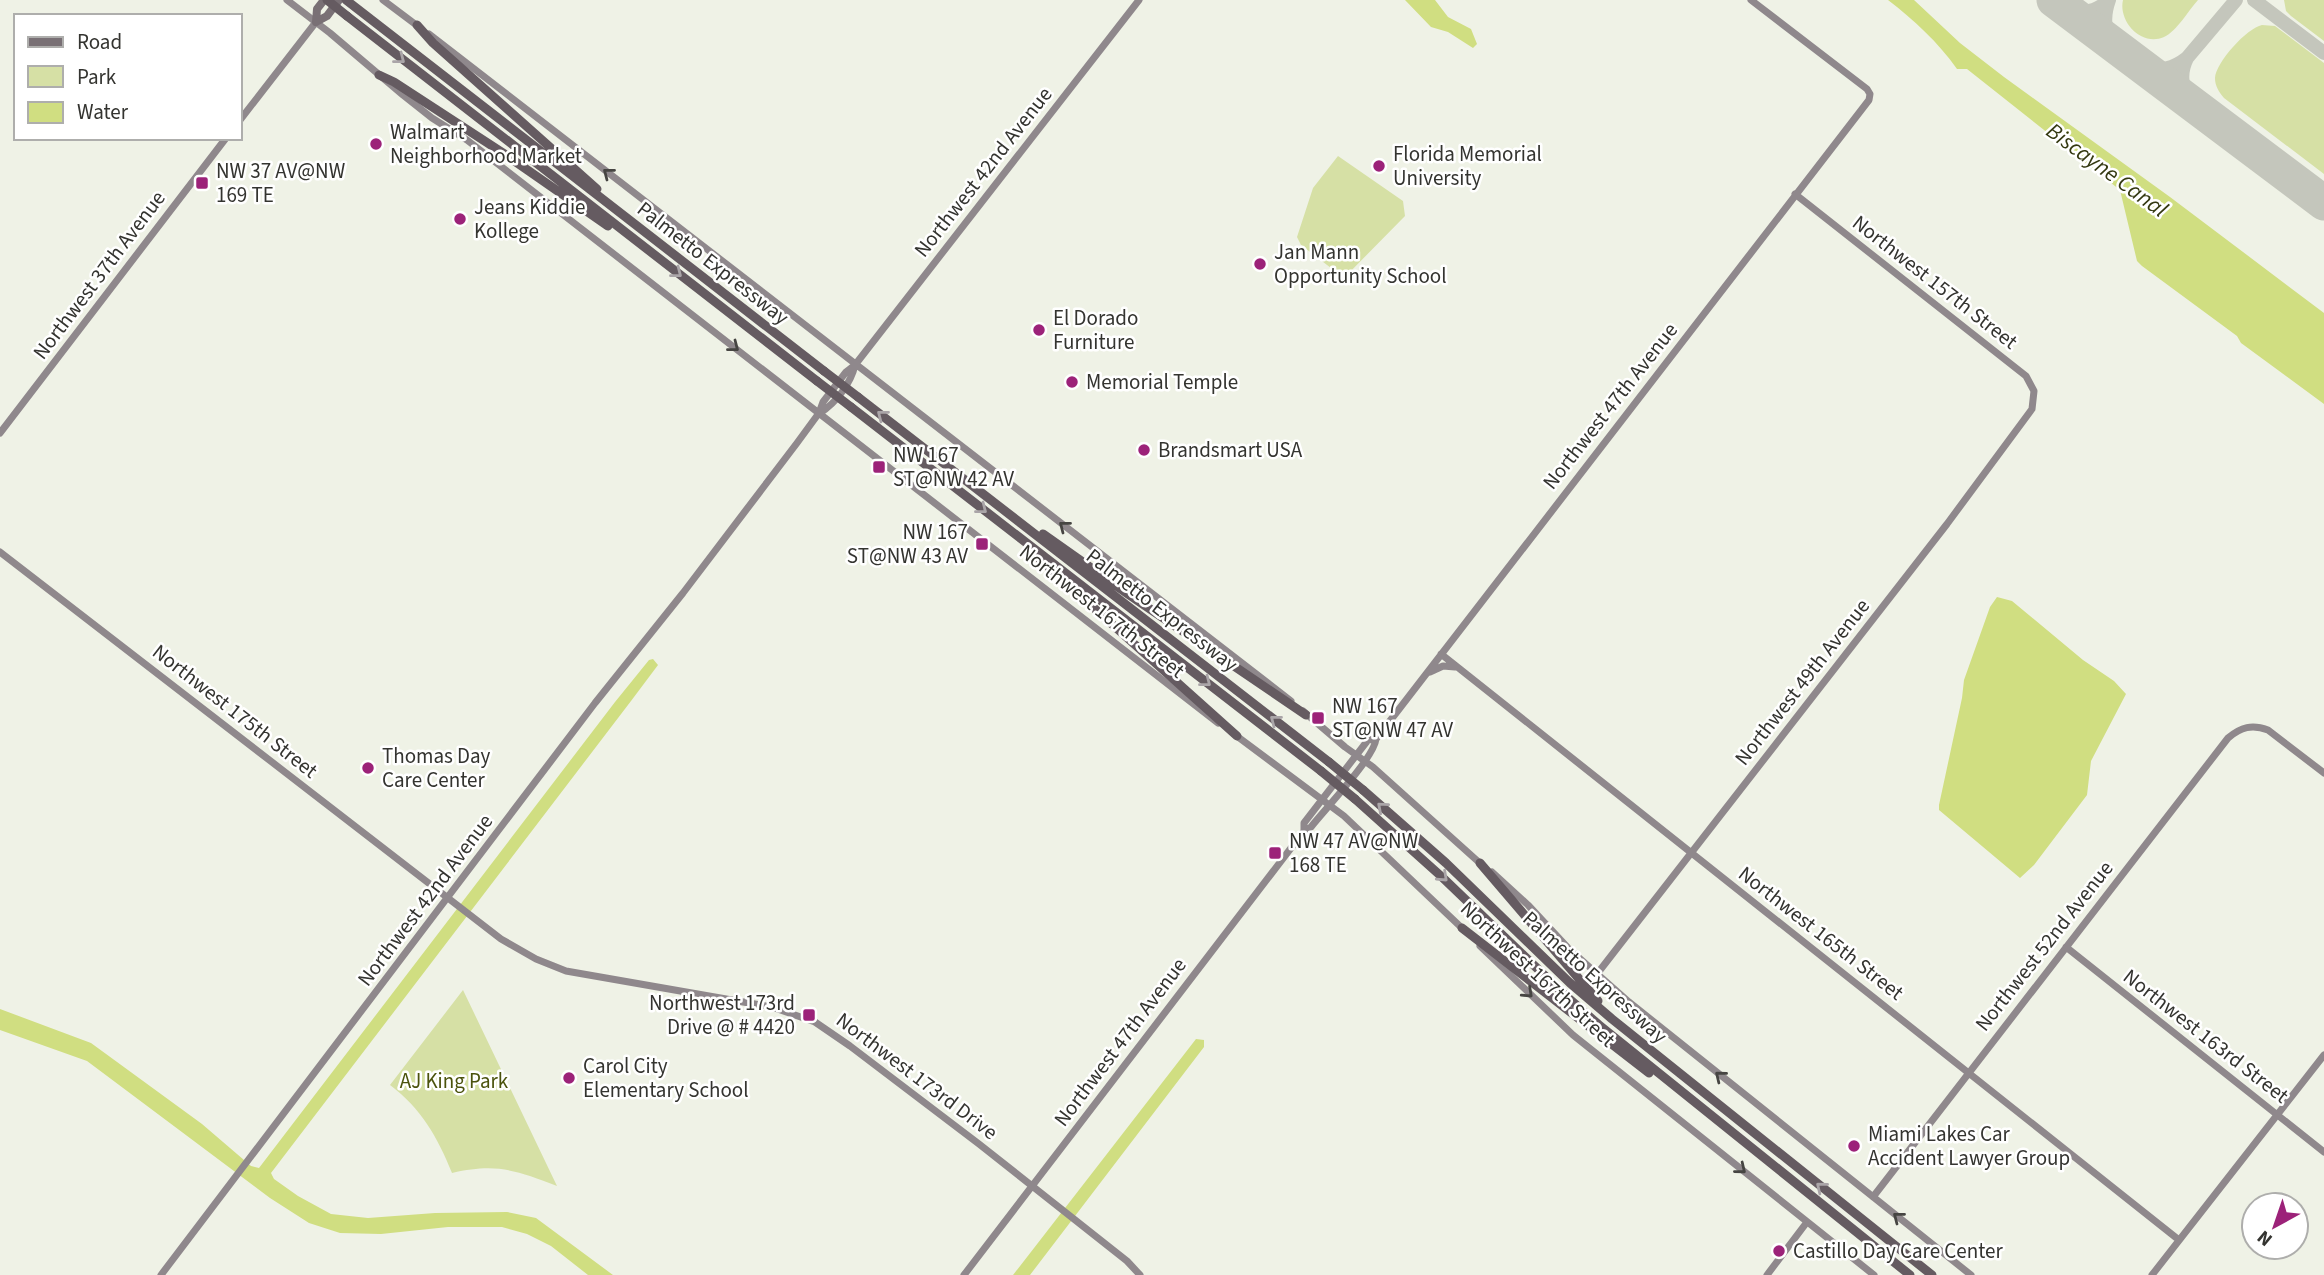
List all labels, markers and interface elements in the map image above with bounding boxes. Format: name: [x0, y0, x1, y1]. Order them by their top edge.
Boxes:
legend: [14, 14, 242, 140]
text: Road: [77, 27, 122, 57]
one-way arrow: [393, 50, 405, 63]
text: Park: [77, 62, 117, 92]
street label: Northwest 42nd Avenue: [907, 80, 1059, 264]
text: Water: [77, 97, 129, 127]
water label: Biscayne Canal: [2039, 115, 2175, 226]
place label: Walmart Neighborhood Market: [390, 117, 582, 171]
marker: Walmart Neighborhood Market: [368, 136, 384, 152]
place label: Florida Memorial University: [1393, 139, 1542, 193]
place label: NW 37 AV@NW 169 TE: [216, 156, 346, 210]
marker: Florida Memorial University: [1371, 158, 1387, 174]
one-way arrow: [603, 169, 616, 182]
marker: NW 37 AV@NW 169 TE: [194, 175, 210, 191]
street label: Northwest 37th Avenue: [26, 184, 172, 366]
place label: Jeans Kiddie Kollege: [474, 192, 585, 246]
street label: Palmetto Expressway: [631, 194, 795, 332]
street label: Northwest 157th Street: [1846, 208, 2024, 356]
marker: Jeans Kiddie Kollege: [452, 211, 468, 227]
place label: Jan Mann Opportunity School: [1274, 237, 1447, 291]
marker: Jan Mann Opportunity School: [1252, 256, 1268, 272]
one-way arrow: [669, 265, 682, 277]
place label: El Dorado Furniture: [1053, 303, 1138, 357]
street label: Northwest 47th Avenue: [1535, 316, 1685, 496]
marker: El Dorado Furniture: [1031, 322, 1047, 338]
one-way arrow: [726, 339, 739, 352]
place label: Memorial Temple: [1086, 367, 1238, 397]
marker: Memorial Temple: [1064, 374, 1080, 390]
one-way arrow: [877, 411, 889, 424]
place label: Brandsmart USA: [1158, 435, 1303, 465]
place label: NW 167 ST@NW 42 AV: [893, 440, 1014, 494]
marker: Brandsmart USA: [1136, 442, 1152, 458]
marker: NW 167 ST@NW 42 AV: [871, 459, 887, 475]
one-way arrow: [975, 500, 987, 513]
place label: NW 167 ST@NW 43 AV: [847, 517, 968, 571]
one-way arrow: [1059, 522, 1071, 535]
marker: NW 167 ST@NW 43 AV: [974, 536, 990, 552]
street label: Northwest 167th Street: [1013, 537, 1191, 685]
street label: Palmetto Expressway: [1080, 541, 1244, 679]
street label: Northwest 49th Avenue: [1727, 592, 1877, 772]
street label: Northwest 175th Street: [146, 637, 324, 785]
one-way arrow: [1198, 674, 1211, 687]
place label: NW 167 ST@NW 47 AV: [1332, 691, 1453, 745]
marker: NW 167 ST@NW 47 AV: [1310, 710, 1326, 726]
one-way arrow: [1270, 715, 1282, 728]
place label: Thomas Day Care Center: [382, 741, 491, 795]
marker: Thomas Day Care Center: [360, 760, 376, 776]
one-way arrow: [1377, 803, 1390, 815]
street label: Northwest 42nd Avenue: [350, 808, 500, 992]
place label: NW 47 AV@NW 168 TE: [1289, 826, 1419, 880]
marker: NW 47 AV@NW 168 TE: [1267, 845, 1283, 861]
street label: Northwest 52nd Avenue: [1968, 854, 2120, 1038]
street label: Northwest 165th Street: [1732, 859, 1910, 1007]
one-way arrow: [1435, 869, 1448, 881]
street label: Northwest 167th Street: [1454, 894, 1622, 1054]
street label: Palmetto Expressway: [1516, 904, 1674, 1050]
street label: Northwest 47th Avenue: [1047, 951, 1193, 1133]
street label: Northwest 163rd Street: [2117, 962, 2295, 1110]
one-way arrow: [1520, 985, 1533, 998]
place label: Northwest 173rd Drive @ # 4420: [649, 988, 795, 1042]
street label: Northwest 173rd Drive: [830, 1005, 1004, 1147]
marker: Northwest 173rd Drive @ # 4420: [801, 1007, 817, 1023]
place label: Carol City Elementary School: [583, 1051, 749, 1105]
park label: AJ King Park: [400, 1066, 509, 1096]
marker: Carol City Elementary School: [561, 1070, 577, 1086]
one-way arrow: [1716, 1071, 1728, 1084]
place label: Miami Lakes Car Accident Lawyer Group: [1868, 1119, 2070, 1173]
marker: Miami Lakes Car Accident Lawyer Group: [1846, 1138, 1862, 1154]
one-way arrow: [1734, 1161, 1746, 1174]
one-way arrow: [1817, 1182, 1829, 1195]
north arrow: [2240, 1191, 2310, 1261]
one-way arrow: [1894, 1213, 1906, 1226]
text: N: [2252, 1223, 2279, 1252]
place label: Castillo Day Care Center: [1793, 1236, 2003, 1266]
marker: Castillo Day Care Center: [1771, 1243, 1787, 1259]

